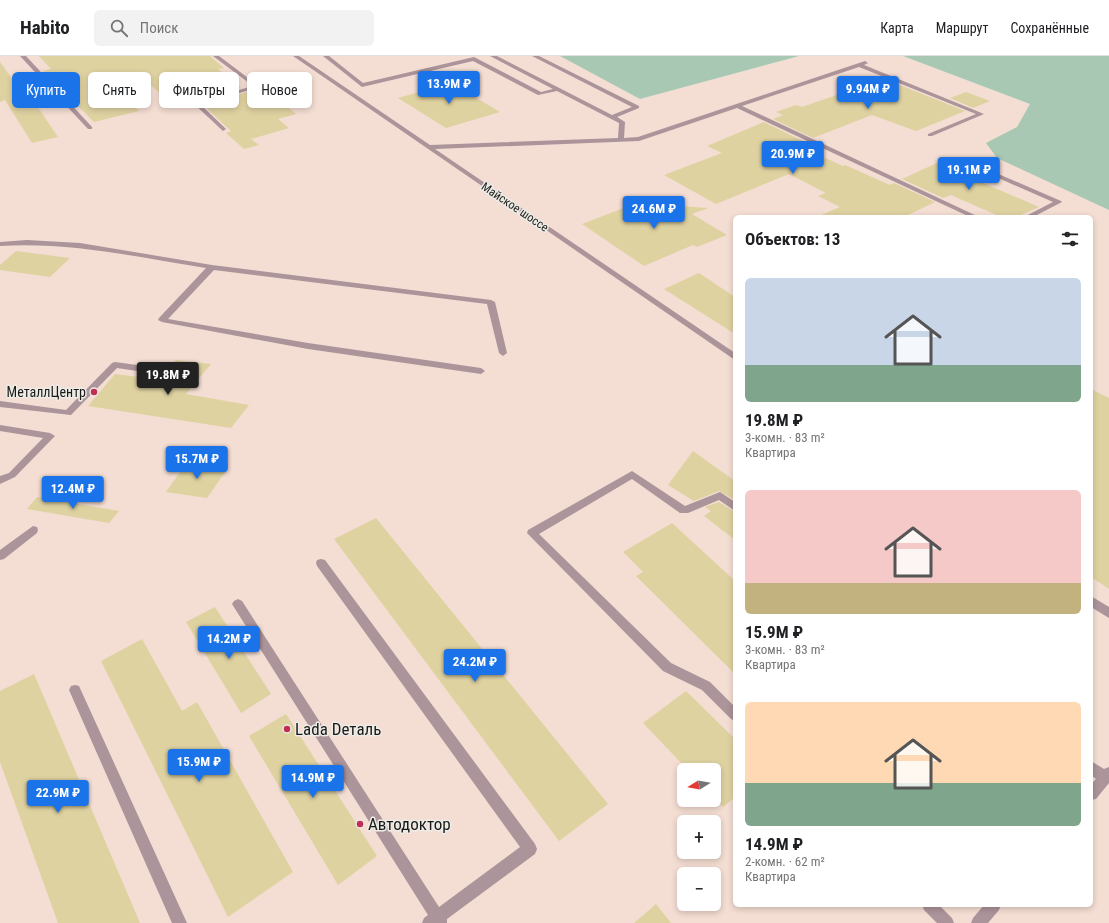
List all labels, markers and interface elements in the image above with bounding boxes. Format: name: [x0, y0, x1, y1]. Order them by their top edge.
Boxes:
search box: [94, 10, 374, 46]
text: Habito: [20, 16, 70, 39]
icon: search: [108, 17, 130, 39]
text: Поиск: [140, 19, 178, 37]
text: Карта: [880, 20, 914, 36]
text: Маршрут: [936, 20, 988, 36]
text: Сохранённые: [1010, 20, 1089, 36]
pin: 13.9M ₽: [412, 71, 486, 105]
chip: Купить: [12, 72, 80, 108]
chip: Снять: [88, 72, 151, 108]
chip: Фильтры: [159, 72, 239, 108]
chip: Новое: [247, 72, 312, 108]
text: 13.9M ₽: [427, 76, 471, 91]
pin: 9.94M ₽: [831, 76, 905, 110]
text: 9.94M ₽: [846, 81, 890, 96]
pin: 20.9M ₽: [756, 141, 830, 175]
text: 20.9M ₽: [771, 146, 815, 161]
pin: 19.1M ₽: [932, 157, 1006, 191]
text: 19.1M ₽: [947, 162, 991, 177]
street label: Майское шоссе: [479, 179, 551, 235]
pin: 24.6M ₽: [617, 196, 691, 230]
text: 24.6M ₽: [632, 201, 676, 216]
icon: filters: [1059, 228, 1081, 250]
text: Объектов: 13: [745, 229, 840, 249]
icon: home: [877, 304, 949, 376]
pin: 19.8M ₽: [131, 362, 205, 396]
text: 19.8M ₽: [146, 367, 190, 382]
place label: МеталлЦентр: [7, 384, 86, 400]
marker: МеталлЦентр: [89, 387, 99, 397]
text: 19.8M ₽: [745, 410, 803, 430]
text: 3-комн. · 83 m²: [745, 430, 825, 445]
text: Квартира: [745, 445, 796, 460]
pin: 15.7M ₽: [160, 446, 234, 480]
text: 15.7M ₽: [175, 451, 219, 466]
pin: 12.4M ₽: [36, 476, 110, 510]
text: 12.4M ₽: [51, 481, 95, 496]
icon: home: [877, 516, 949, 588]
text: 15.9M ₽: [745, 622, 803, 642]
pin: 14.2M ₽: [192, 626, 266, 660]
text: 14.2M ₽: [207, 631, 251, 646]
text: 3-комн. · 83 m²: [745, 642, 825, 657]
pin: 24.2M ₽: [438, 649, 512, 683]
text: 24.2M ₽: [453, 654, 497, 669]
text: Квартира: [745, 657, 796, 672]
place label: Lada Dеталь: [295, 719, 381, 739]
marker: Lada Dеталь: [282, 724, 292, 734]
icon: home: [877, 728, 949, 800]
pin: 15.9M ₽: [162, 749, 236, 783]
text: 15.9M ₽: [177, 754, 221, 769]
north arrow: [677, 763, 721, 807]
map controls: [677, 763, 721, 911]
pin: 14.9M ₽: [276, 765, 350, 799]
text: 14.9M ₽: [291, 770, 335, 785]
pin: 22.9M ₽: [21, 780, 95, 814]
text: 22.9M ₽: [36, 785, 80, 800]
place label: Автодоктор: [368, 814, 451, 834]
button: +: [677, 815, 721, 859]
marker: Автодоктор: [355, 819, 365, 829]
text: 14.9M ₽: [745, 834, 803, 854]
text: 2-комн. · 62 m²: [745, 854, 825, 869]
button: −: [677, 867, 721, 911]
text: Квартира: [745, 869, 796, 884]

